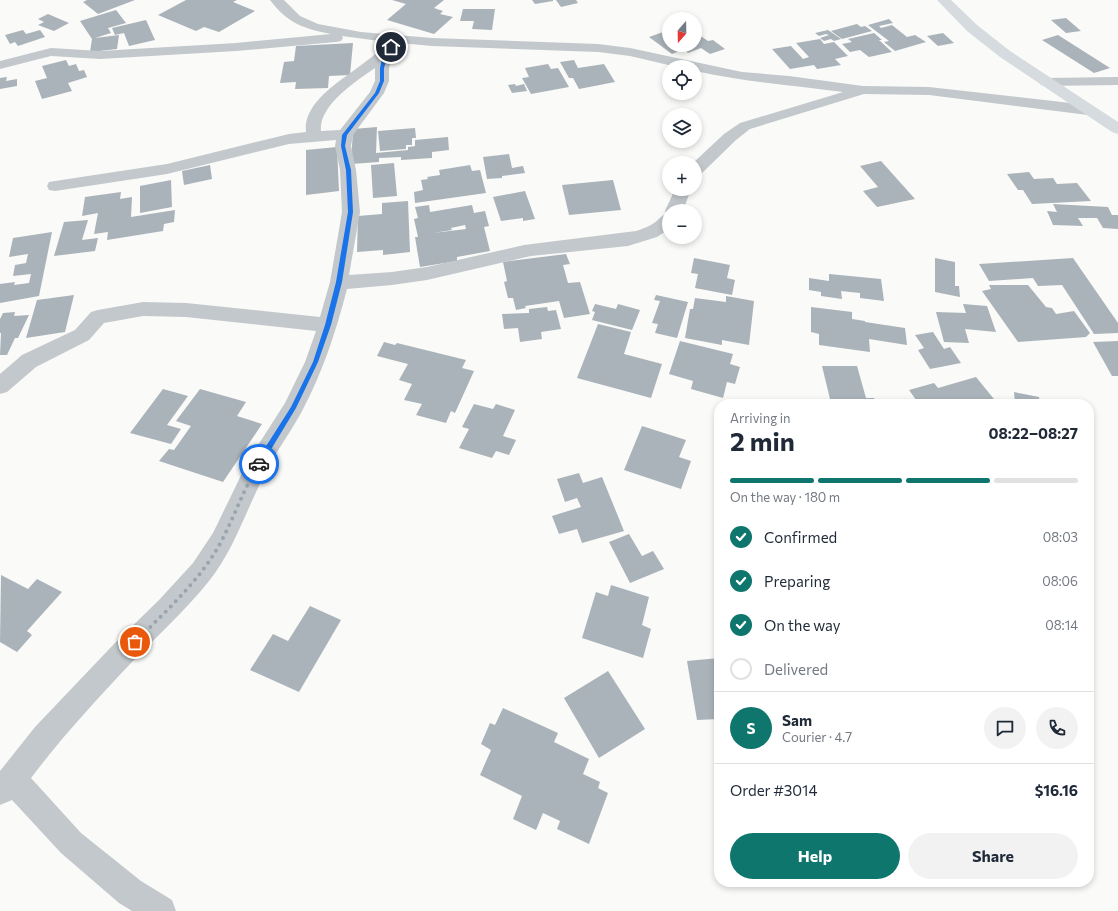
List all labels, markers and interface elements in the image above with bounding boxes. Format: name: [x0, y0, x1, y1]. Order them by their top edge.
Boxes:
north arrow: [662, 12, 702, 52]
map controls: [662, 12, 702, 244]
pin: [374, 30, 408, 64]
icon: home: [380, 36, 402, 58]
button: locate: [662, 60, 702, 100]
button: layers: [662, 108, 702, 148]
button: +: [662, 156, 702, 196]
button: −: [662, 204, 702, 244]
text: Arriving in: [730, 410, 790, 426]
text: 08:22–08:27: [989, 424, 1078, 442]
text: 2 min: [730, 425, 795, 456]
courier: [239, 444, 279, 484]
icon: car: [248, 453, 270, 475]
text: On the way · 180 m: [730, 489, 840, 505]
icon: check: [730, 526, 752, 548]
text: Confirmed: [764, 528, 837, 546]
text: 08:03: [1043, 529, 1078, 545]
icon: check: [730, 570, 752, 592]
text: Preparing: [764, 572, 830, 590]
text: 08:06: [1042, 573, 1078, 589]
icon: check: [730, 614, 752, 636]
text: On the way: [764, 616, 841, 634]
text: 08:14: [1045, 617, 1078, 633]
pin: [118, 625, 152, 659]
icon: bag: [124, 631, 146, 653]
text: Delivered: [764, 660, 828, 678]
button: chat: [984, 707, 1026, 749]
button: phone: [1036, 707, 1078, 749]
text: Sam: [782, 711, 812, 729]
text: S: [746, 719, 756, 737]
text: Courier · 4.7: [782, 729, 852, 745]
text: Order #3014: [730, 781, 817, 799]
text: $16.16: [1035, 781, 1078, 799]
button: Help: [730, 833, 900, 879]
button: Share: [908, 833, 1078, 879]

